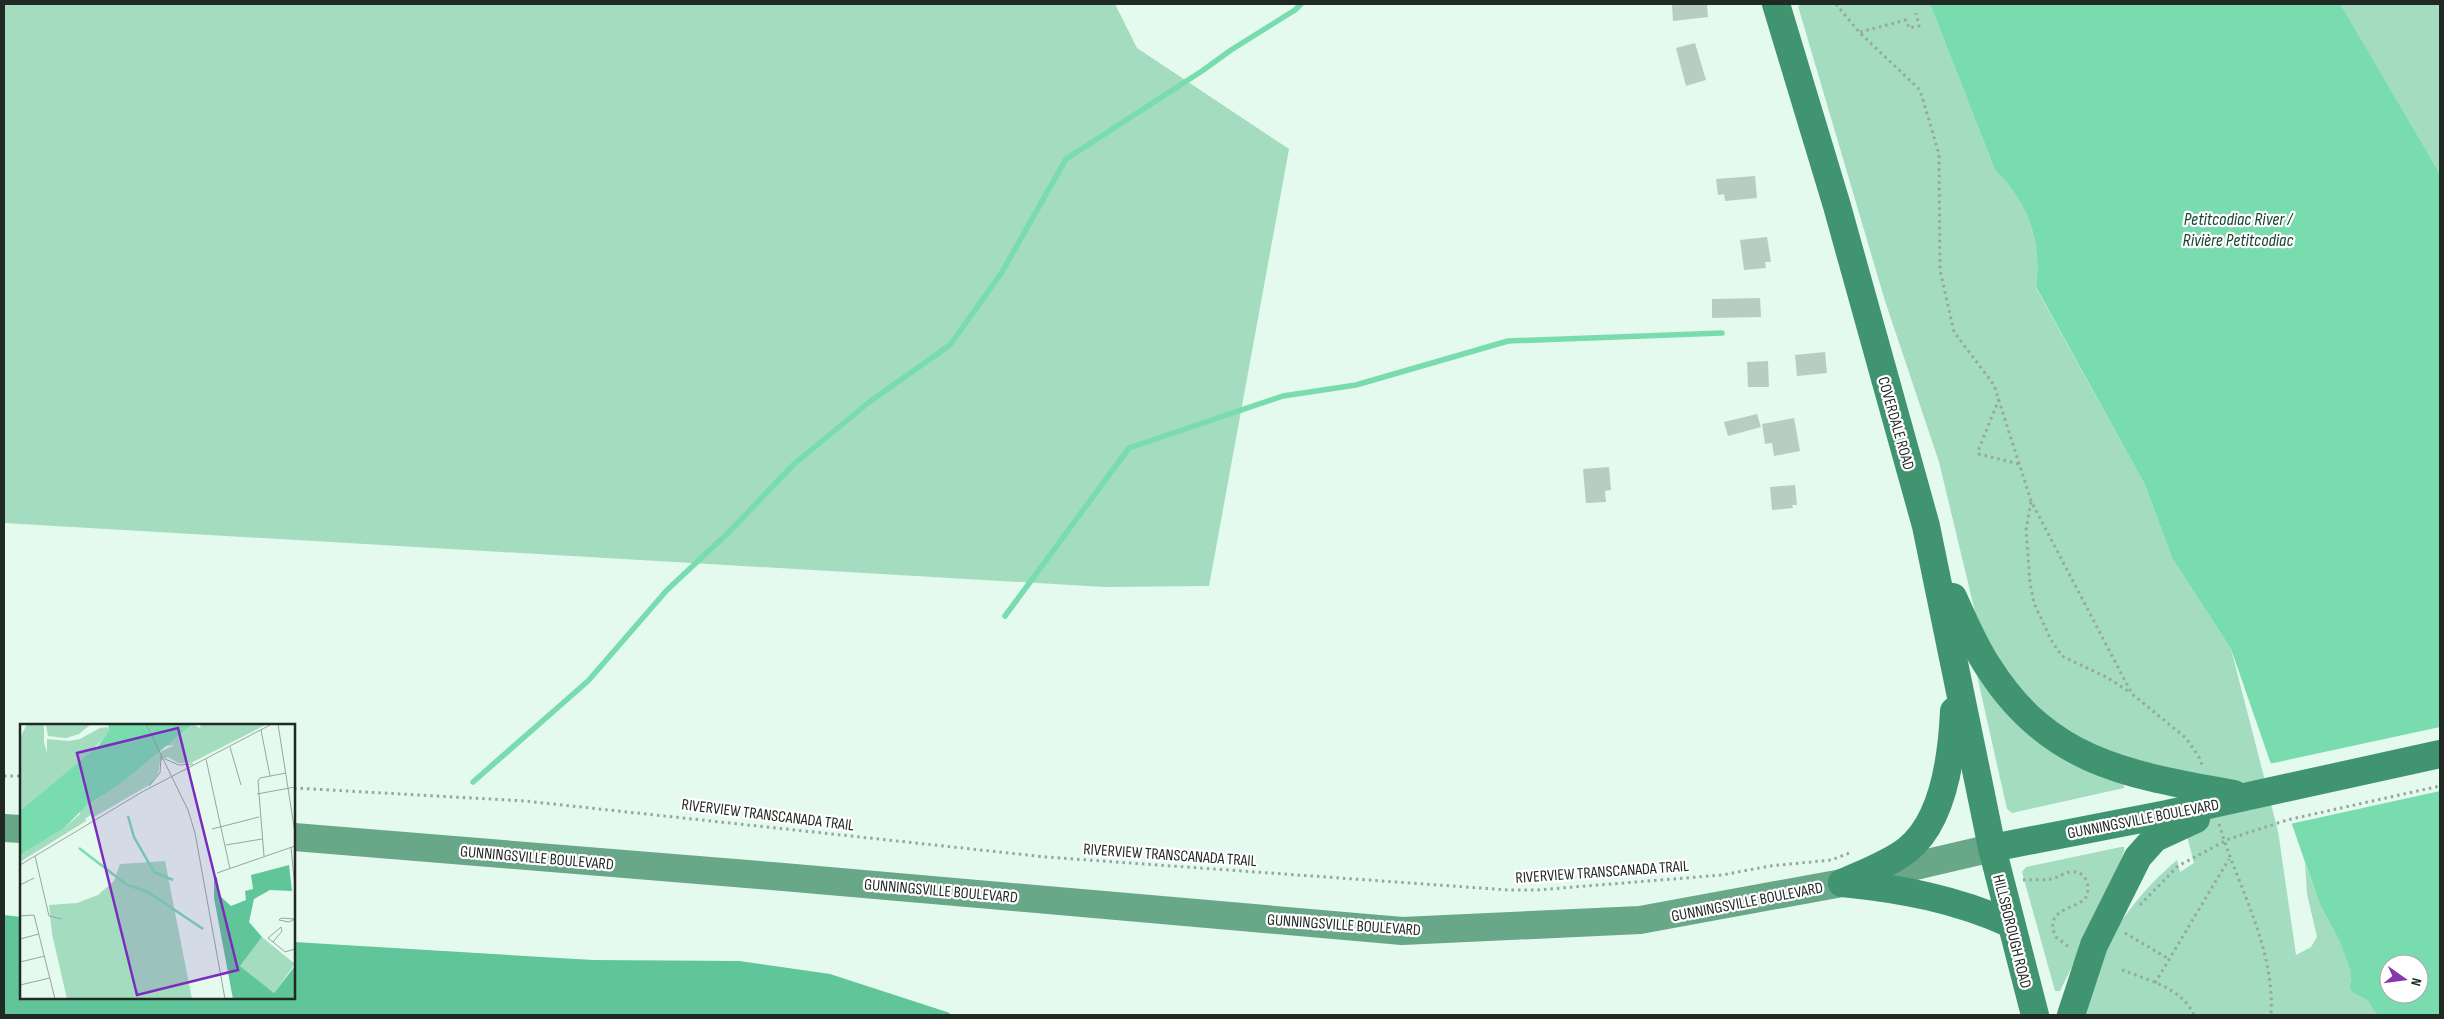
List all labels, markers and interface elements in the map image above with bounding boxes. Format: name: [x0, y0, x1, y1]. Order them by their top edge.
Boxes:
water label: Petitcodiac River / Rivière Petitcodiac: [2183, 209, 2294, 251]
street label: COVERDALE ROAD: [1873, 375, 1918, 472]
inset map: [20, 724, 295, 999]
street label: RIVERVIEW TRANSCANADA TRAIL: [680, 795, 855, 836]
street label: GUNNINGSVILLE BOULEVARD: [2066, 795, 2221, 844]
street label: RIVERVIEW TRANSCANADA TRAIL: [1083, 840, 1257, 871]
street label: GUNNINGSVILLE BOULEVARD: [459, 842, 615, 875]
street label: RIVERVIEW TRANSCANADA TRAIL: [1515, 857, 1689, 888]
street label: HILLSBOROUGH ROAD: [1988, 872, 2035, 990]
street label: GUNNINGSVILLE BOULEVARD: [863, 875, 1019, 908]
street label: GUNNINGSVILLE BOULEVARD: [1670, 878, 1825, 927]
street label: GUNNINGSVILLE BOULEVARD: [1266, 911, 1422, 940]
north arrow: [2379, 954, 2429, 1004]
text: N: [2407, 976, 2425, 988]

